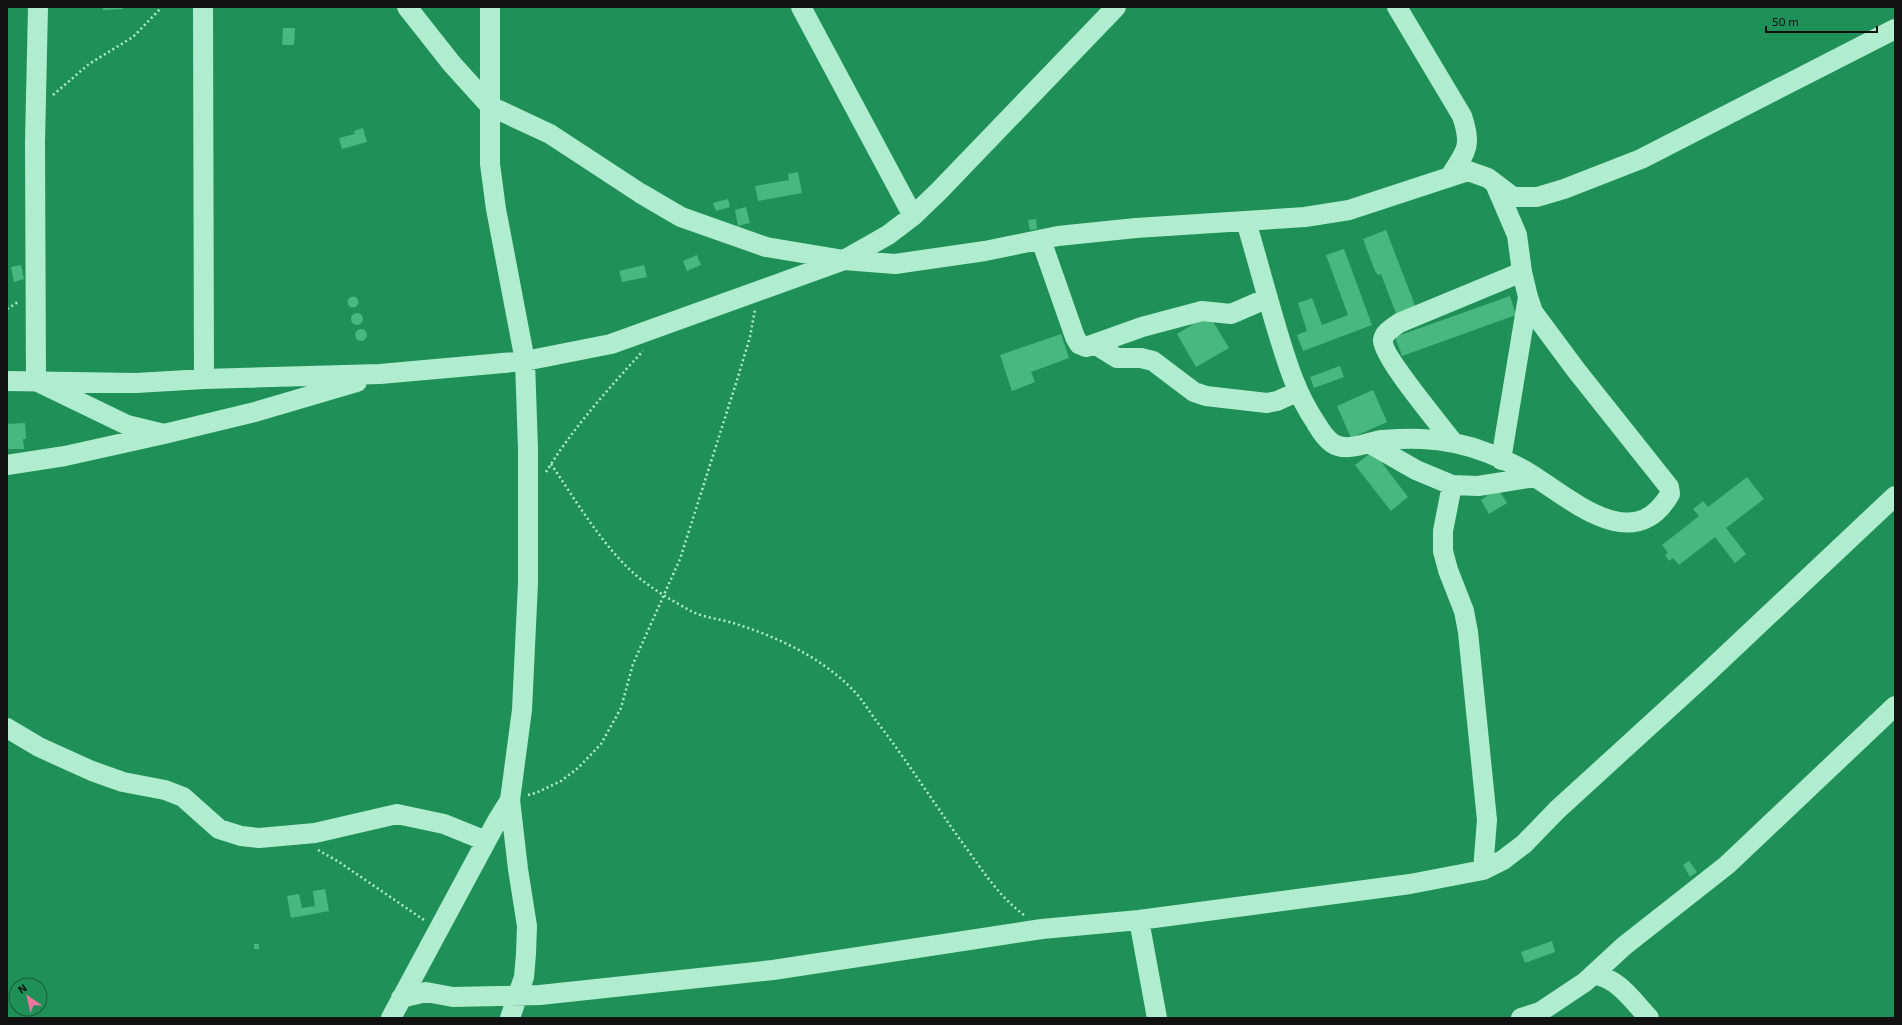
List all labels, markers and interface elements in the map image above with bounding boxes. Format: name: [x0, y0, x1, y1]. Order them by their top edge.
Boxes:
scale bar: [1766, 8, 1877, 34]
text: 50 m: [1772, 14, 1799, 28]
north arrow: [8, 977, 48, 1017]
text: N: [15, 981, 29, 996]

